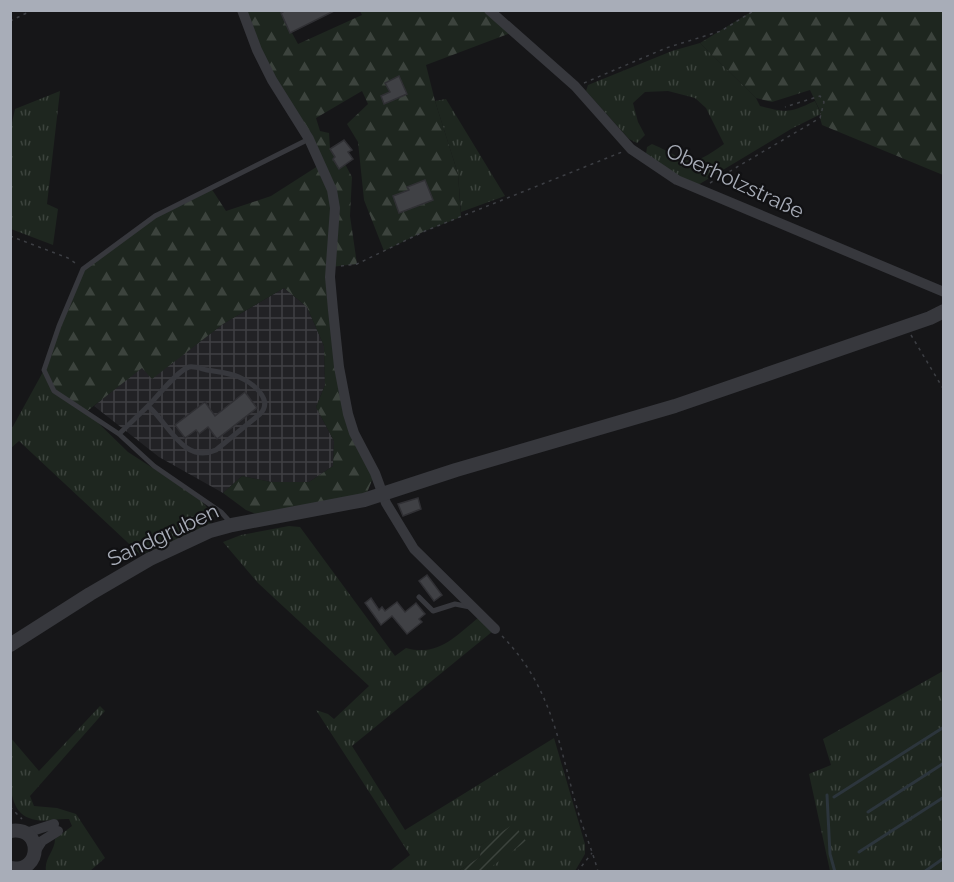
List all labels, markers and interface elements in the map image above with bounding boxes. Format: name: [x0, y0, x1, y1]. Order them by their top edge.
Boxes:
street label: Oberholzstraße: [662, 138, 808, 223]
street label: Sandgruben: [103, 498, 222, 571]

